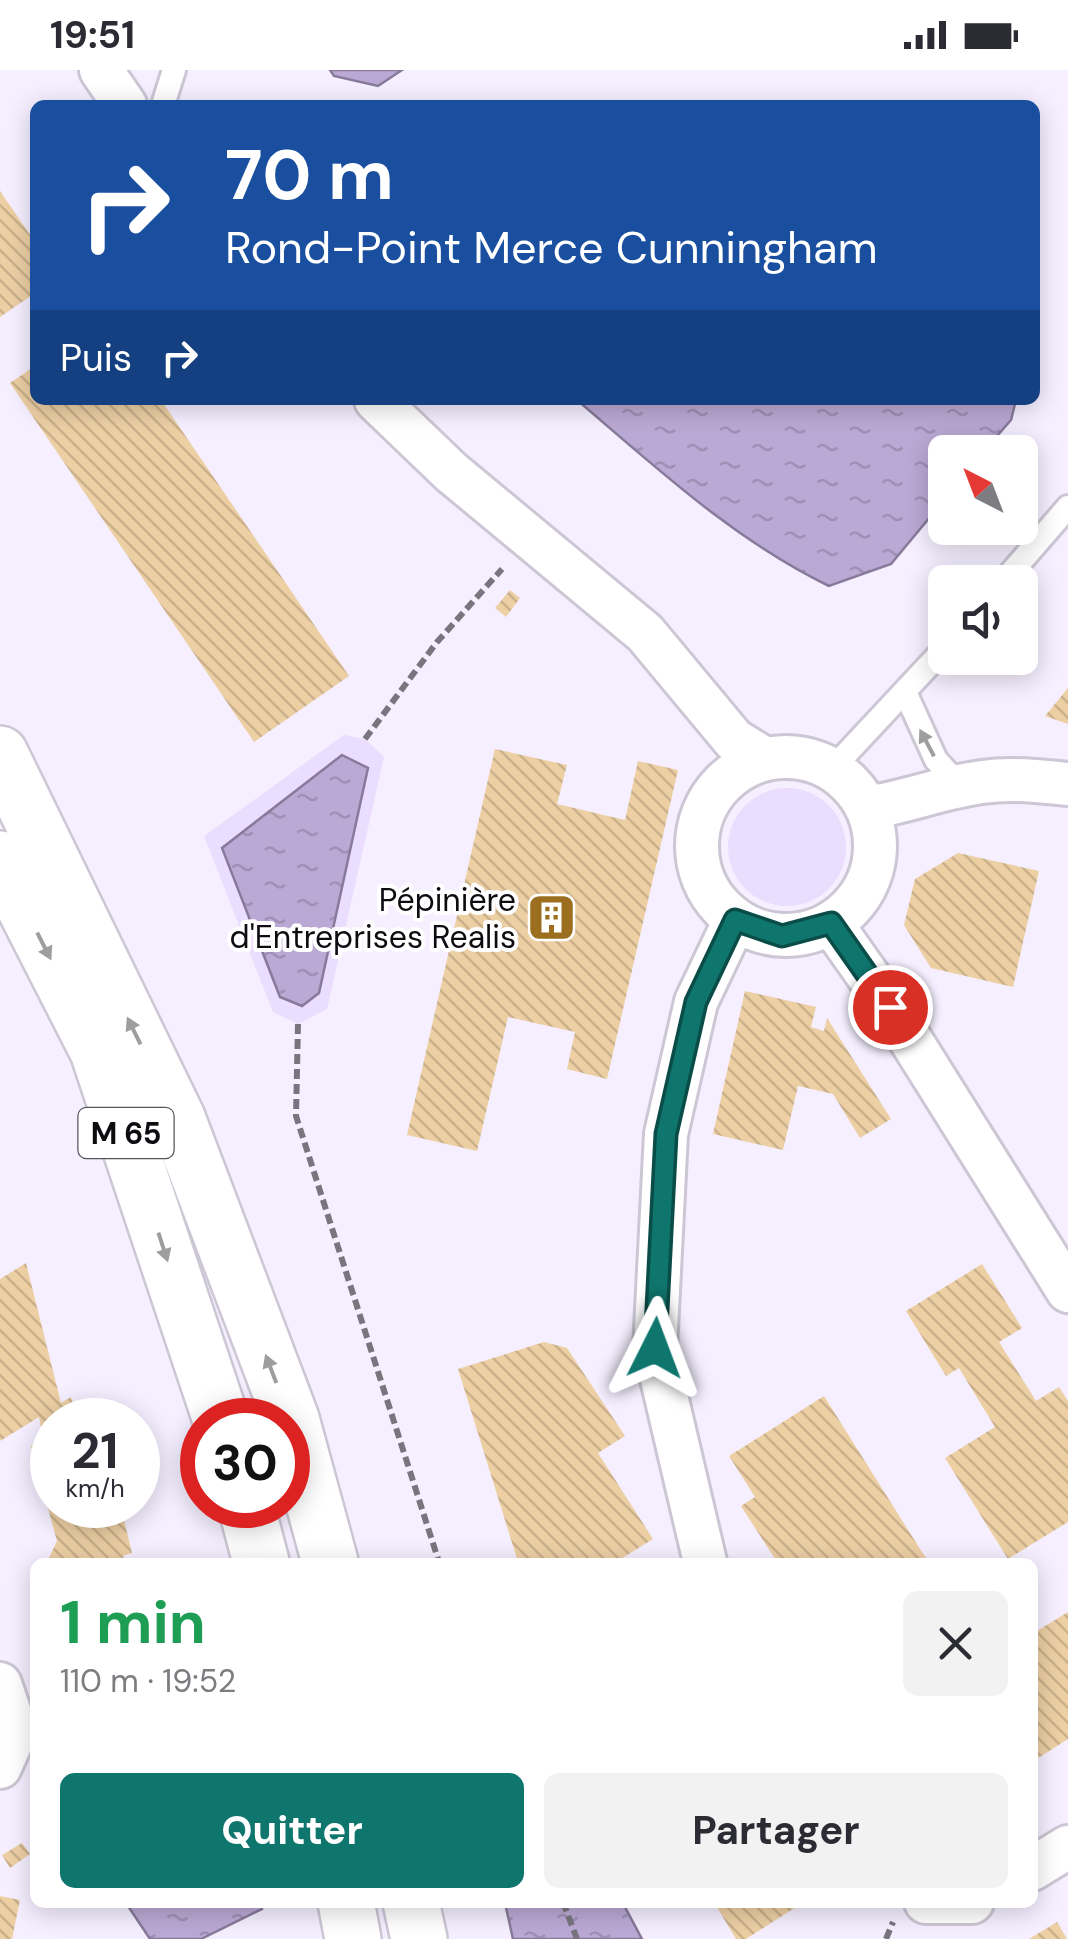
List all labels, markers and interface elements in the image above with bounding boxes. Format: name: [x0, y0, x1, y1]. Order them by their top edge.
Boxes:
text: 19:51: [50, 10, 135, 60]
text: 70 m: [225, 130, 394, 221]
icon: right: [60, 140, 190, 270]
text: Rond-Point Merce Cunningham: [225, 218, 878, 277]
icon: right: [152, 330, 207, 385]
text: Puis: [60, 333, 132, 383]
north arrow: [928, 435, 1038, 545]
map controls: [928, 435, 1038, 675]
button: sound: [928, 565, 1038, 675]
one-way arrow: [919, 729, 936, 758]
place label: Pépinière d'Entreprises Realis: [230, 879, 516, 958]
building icon: Pépinière d'Entreprises Realis: [525, 892, 577, 944]
one-way arrow: [35, 931, 52, 960]
pin: [848, 965, 933, 1050]
icon: arrive: [863, 980, 918, 1035]
one-way arrow: [126, 1016, 143, 1045]
road number: M 65: [78, 1108, 174, 1158]
one-way arrow: [157, 1233, 172, 1263]
position arrow: [603, 1296, 707, 1400]
one-way arrow: [263, 1353, 279, 1383]
speed limit sign: 30: [180, 1398, 310, 1528]
text: 21: [71, 1418, 119, 1484]
text: km/h: [65, 1472, 125, 1505]
text: 1 min: [60, 1583, 206, 1662]
button: close: [903, 1591, 1008, 1696]
text: 110 m · 19:52: [60, 1660, 236, 1702]
button: Quitter: [60, 1773, 524, 1888]
button: Partager: [544, 1773, 1008, 1888]

